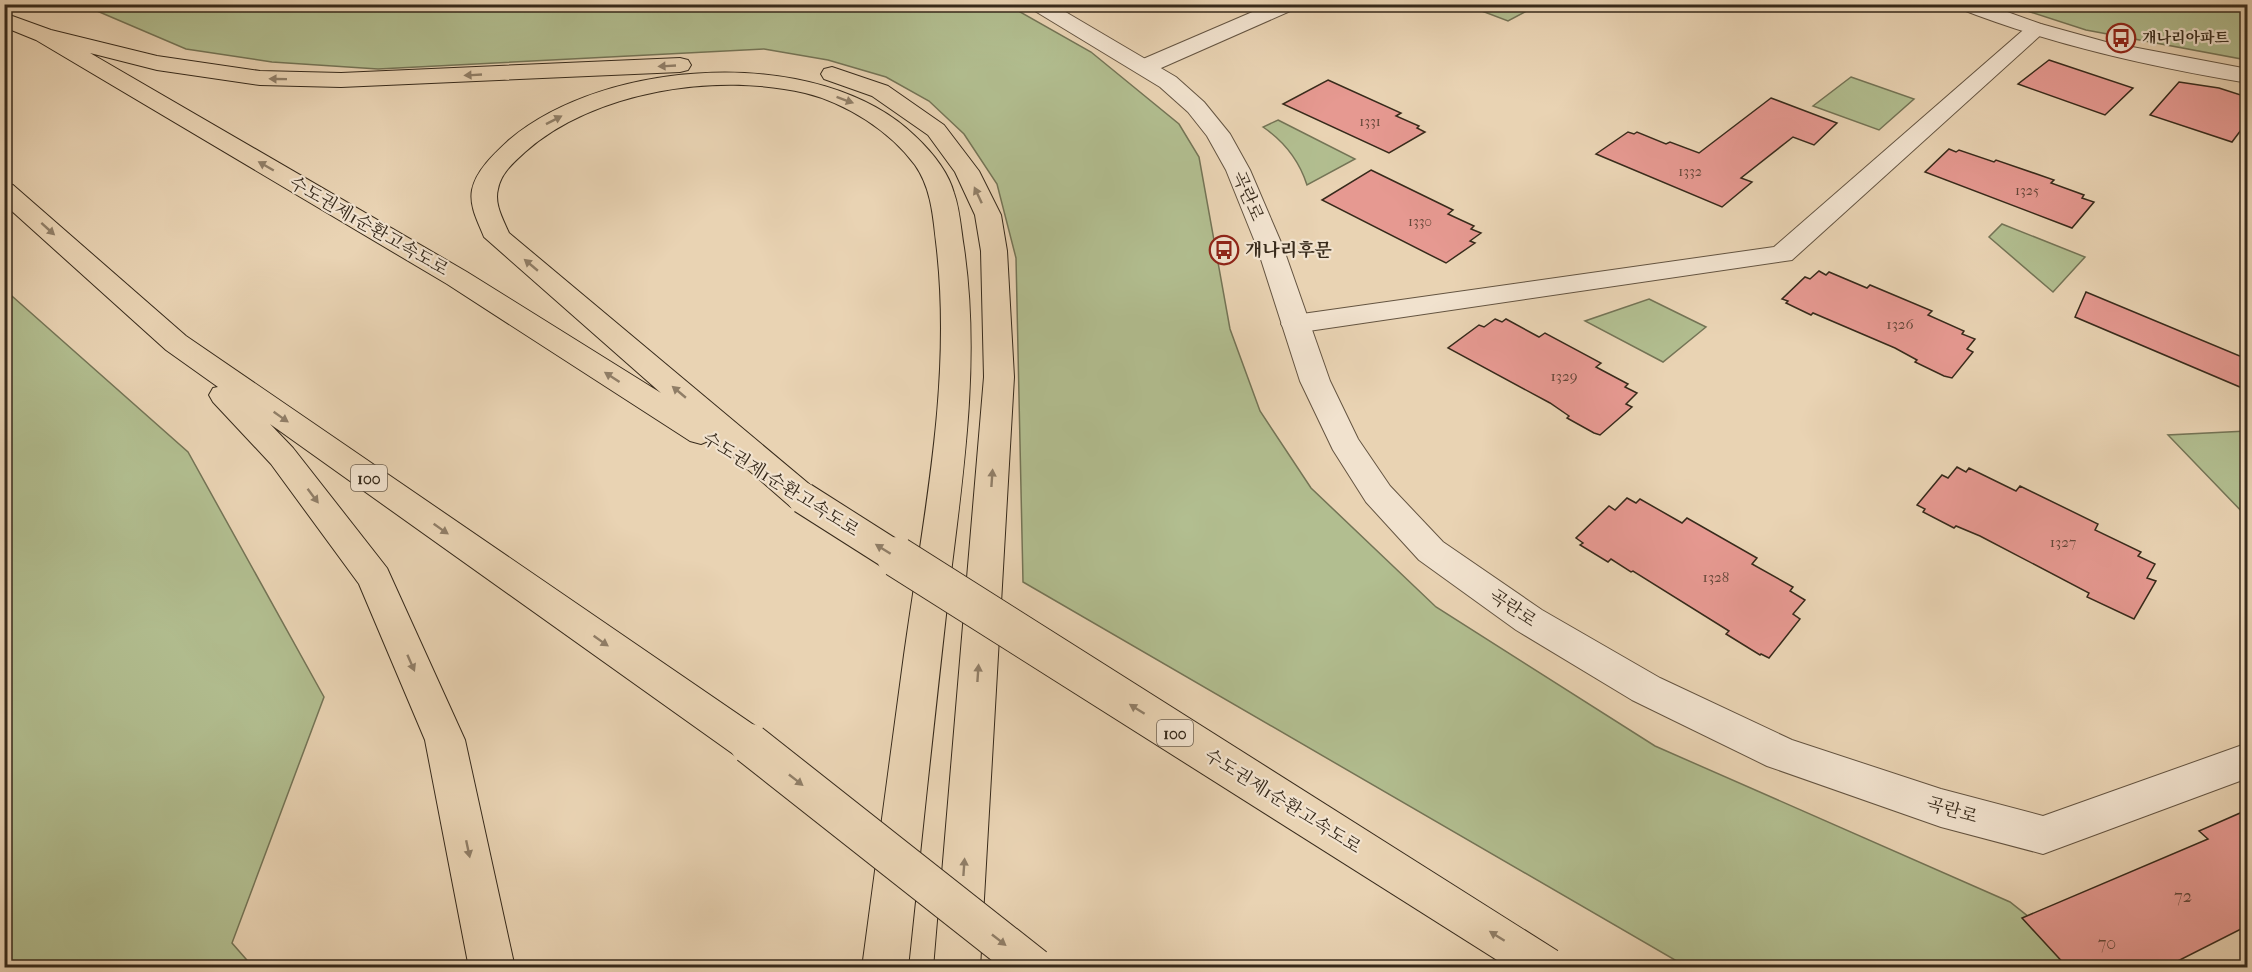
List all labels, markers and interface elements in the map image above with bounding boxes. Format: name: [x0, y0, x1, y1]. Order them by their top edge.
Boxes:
bus stop icon: 개나리아파트: [2105, 22, 2137, 54]
place label: 개나리아파트: [2142, 29, 2229, 47]
one-way arrow: [658, 61, 677, 70]
one-way arrow: [463, 71, 482, 80]
one-way arrow: [268, 74, 287, 83]
one-way arrow: [836, 96, 854, 105]
house number: 1331: [1359, 113, 1381, 130]
one-way arrow: [546, 115, 563, 125]
one-way arrow: [258, 161, 274, 172]
house number: 1332: [1678, 163, 1702, 180]
street label: 곡란로: [1228, 168, 1267, 224]
street label: 수도권제1순환고속도로: [285, 172, 452, 281]
house number: 1325: [2015, 182, 2039, 199]
one-way arrow: [974, 187, 983, 204]
house number: 1330: [1408, 213, 1432, 230]
one-way arrow: [40, 222, 55, 235]
bus stop icon: 개나리후문: [1208, 234, 1240, 266]
place label: 개나리후문: [1245, 240, 1333, 261]
one-way arrow: [523, 259, 539, 272]
house number: 1326: [1886, 315, 1915, 333]
house number: 1329: [1550, 367, 1578, 385]
one-way arrow: [604, 371, 620, 382]
one-way arrow: [672, 386, 687, 399]
one-way arrow: [273, 411, 289, 423]
street label: 수도권제1순환고속도로: [699, 428, 863, 541]
road number: 100: [351, 465, 387, 491]
one-way arrow: [987, 469, 997, 488]
one-way arrow: [306, 489, 318, 504]
one-way arrow: [433, 523, 449, 535]
house number: 1327: [2050, 533, 2076, 551]
one-way arrow: [875, 543, 891, 554]
house number: 1328: [1703, 568, 1729, 586]
street label: 곡란로: [1485, 585, 1540, 632]
one-way arrow: [593, 635, 609, 647]
one-way arrow: [407, 654, 416, 672]
one-way arrow: [973, 663, 983, 682]
one-way arrow: [1129, 703, 1145, 714]
road number: 100: [1157, 720, 1193, 746]
street label: 수도권제1순환고속도로: [1201, 745, 1365, 858]
one-way arrow: [788, 774, 803, 786]
street label: 곡란로: [1924, 793, 1980, 828]
one-way arrow: [463, 839, 473, 858]
one-way arrow: [959, 858, 969, 877]
house number: 72: [2174, 886, 2192, 907]
one-way arrow: [1489, 931, 1505, 942]
one-way arrow: [991, 933, 1007, 946]
house number: 70: [2098, 933, 2116, 954]

